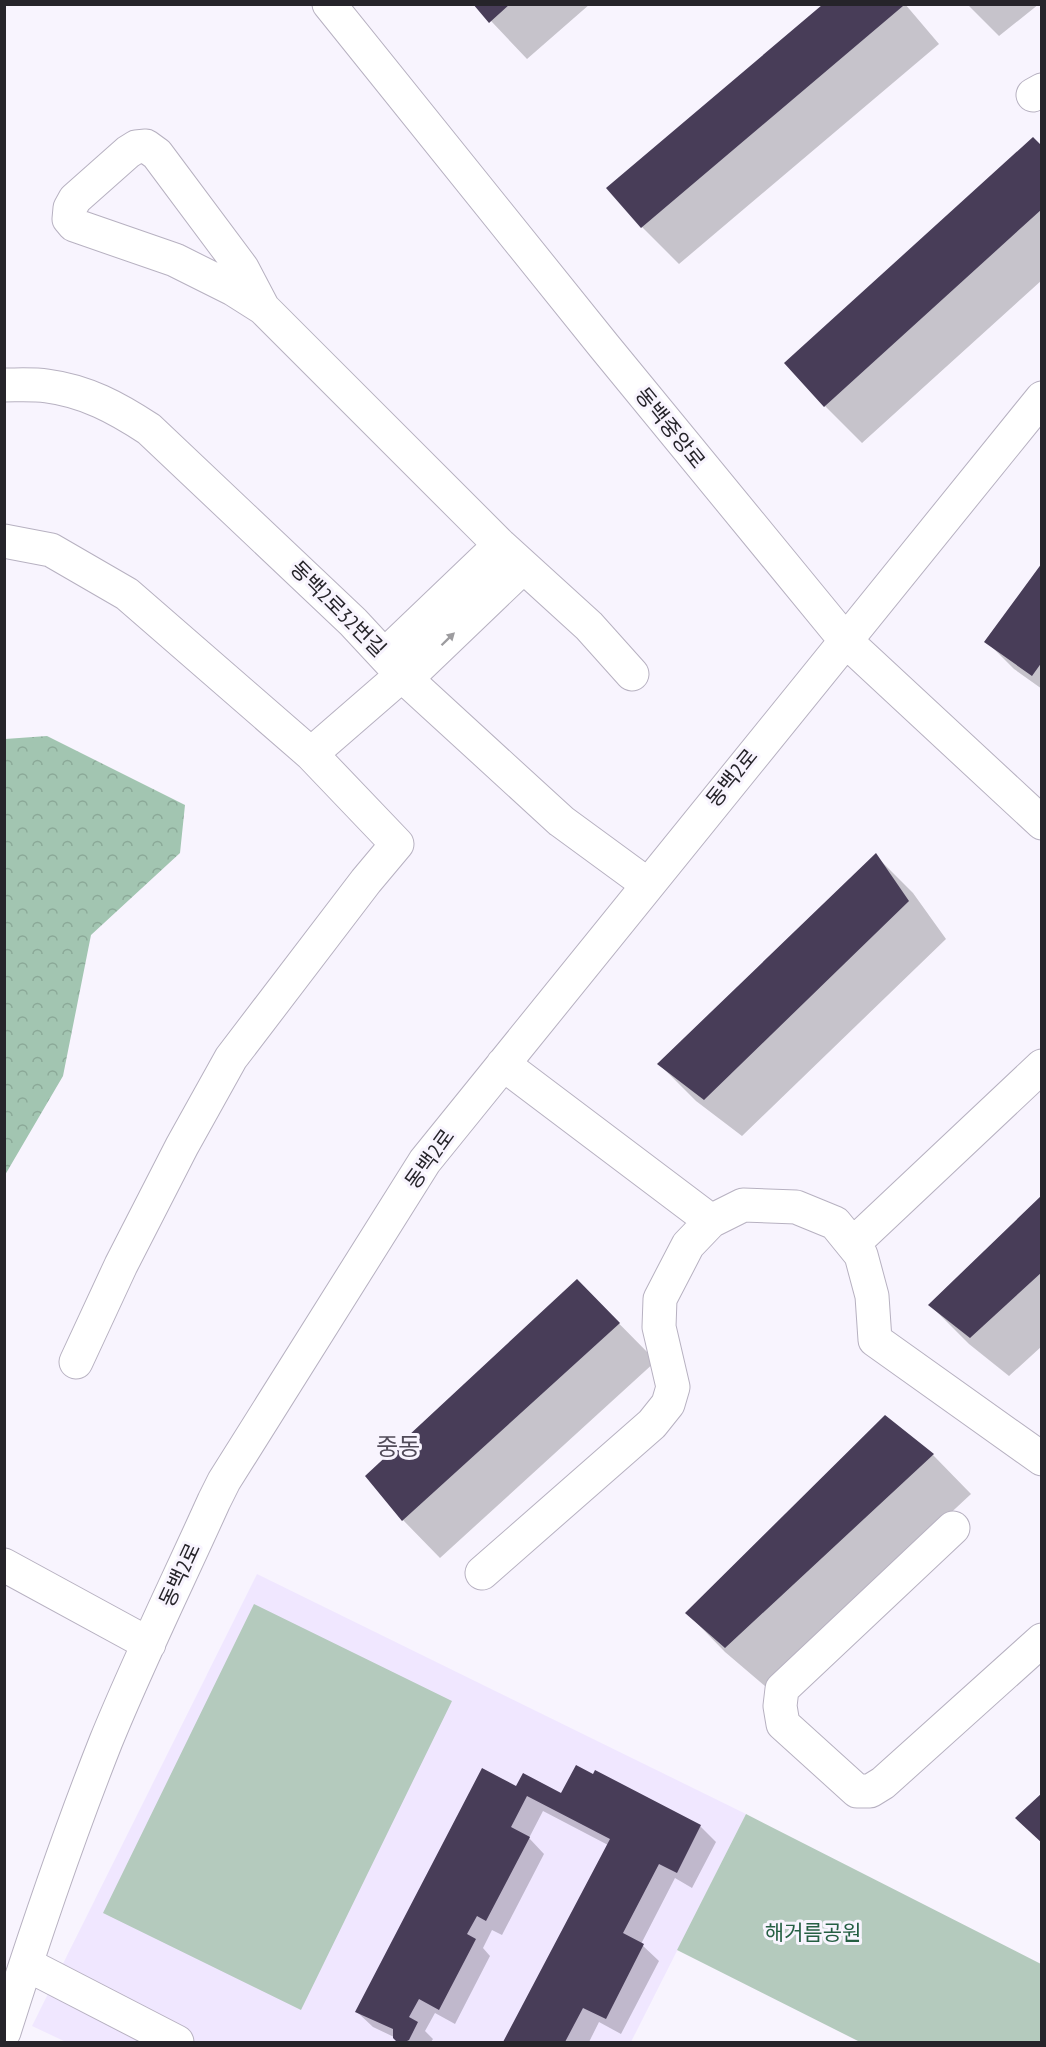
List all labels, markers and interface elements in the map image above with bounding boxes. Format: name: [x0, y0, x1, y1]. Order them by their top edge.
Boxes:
street label: 동백중앙로: [629, 382, 711, 474]
street label: 동백2로32번길: [285, 555, 392, 662]
one-way arrow: [441, 632, 455, 646]
street label: 동백2로: [700, 743, 763, 812]
street label: 동백2로: [399, 1123, 460, 1194]
district label: 중동: [376, 1431, 420, 1462]
street label: 동백2로: [153, 1539, 206, 1611]
park label: 해거름공원: [765, 1919, 861, 1946]

